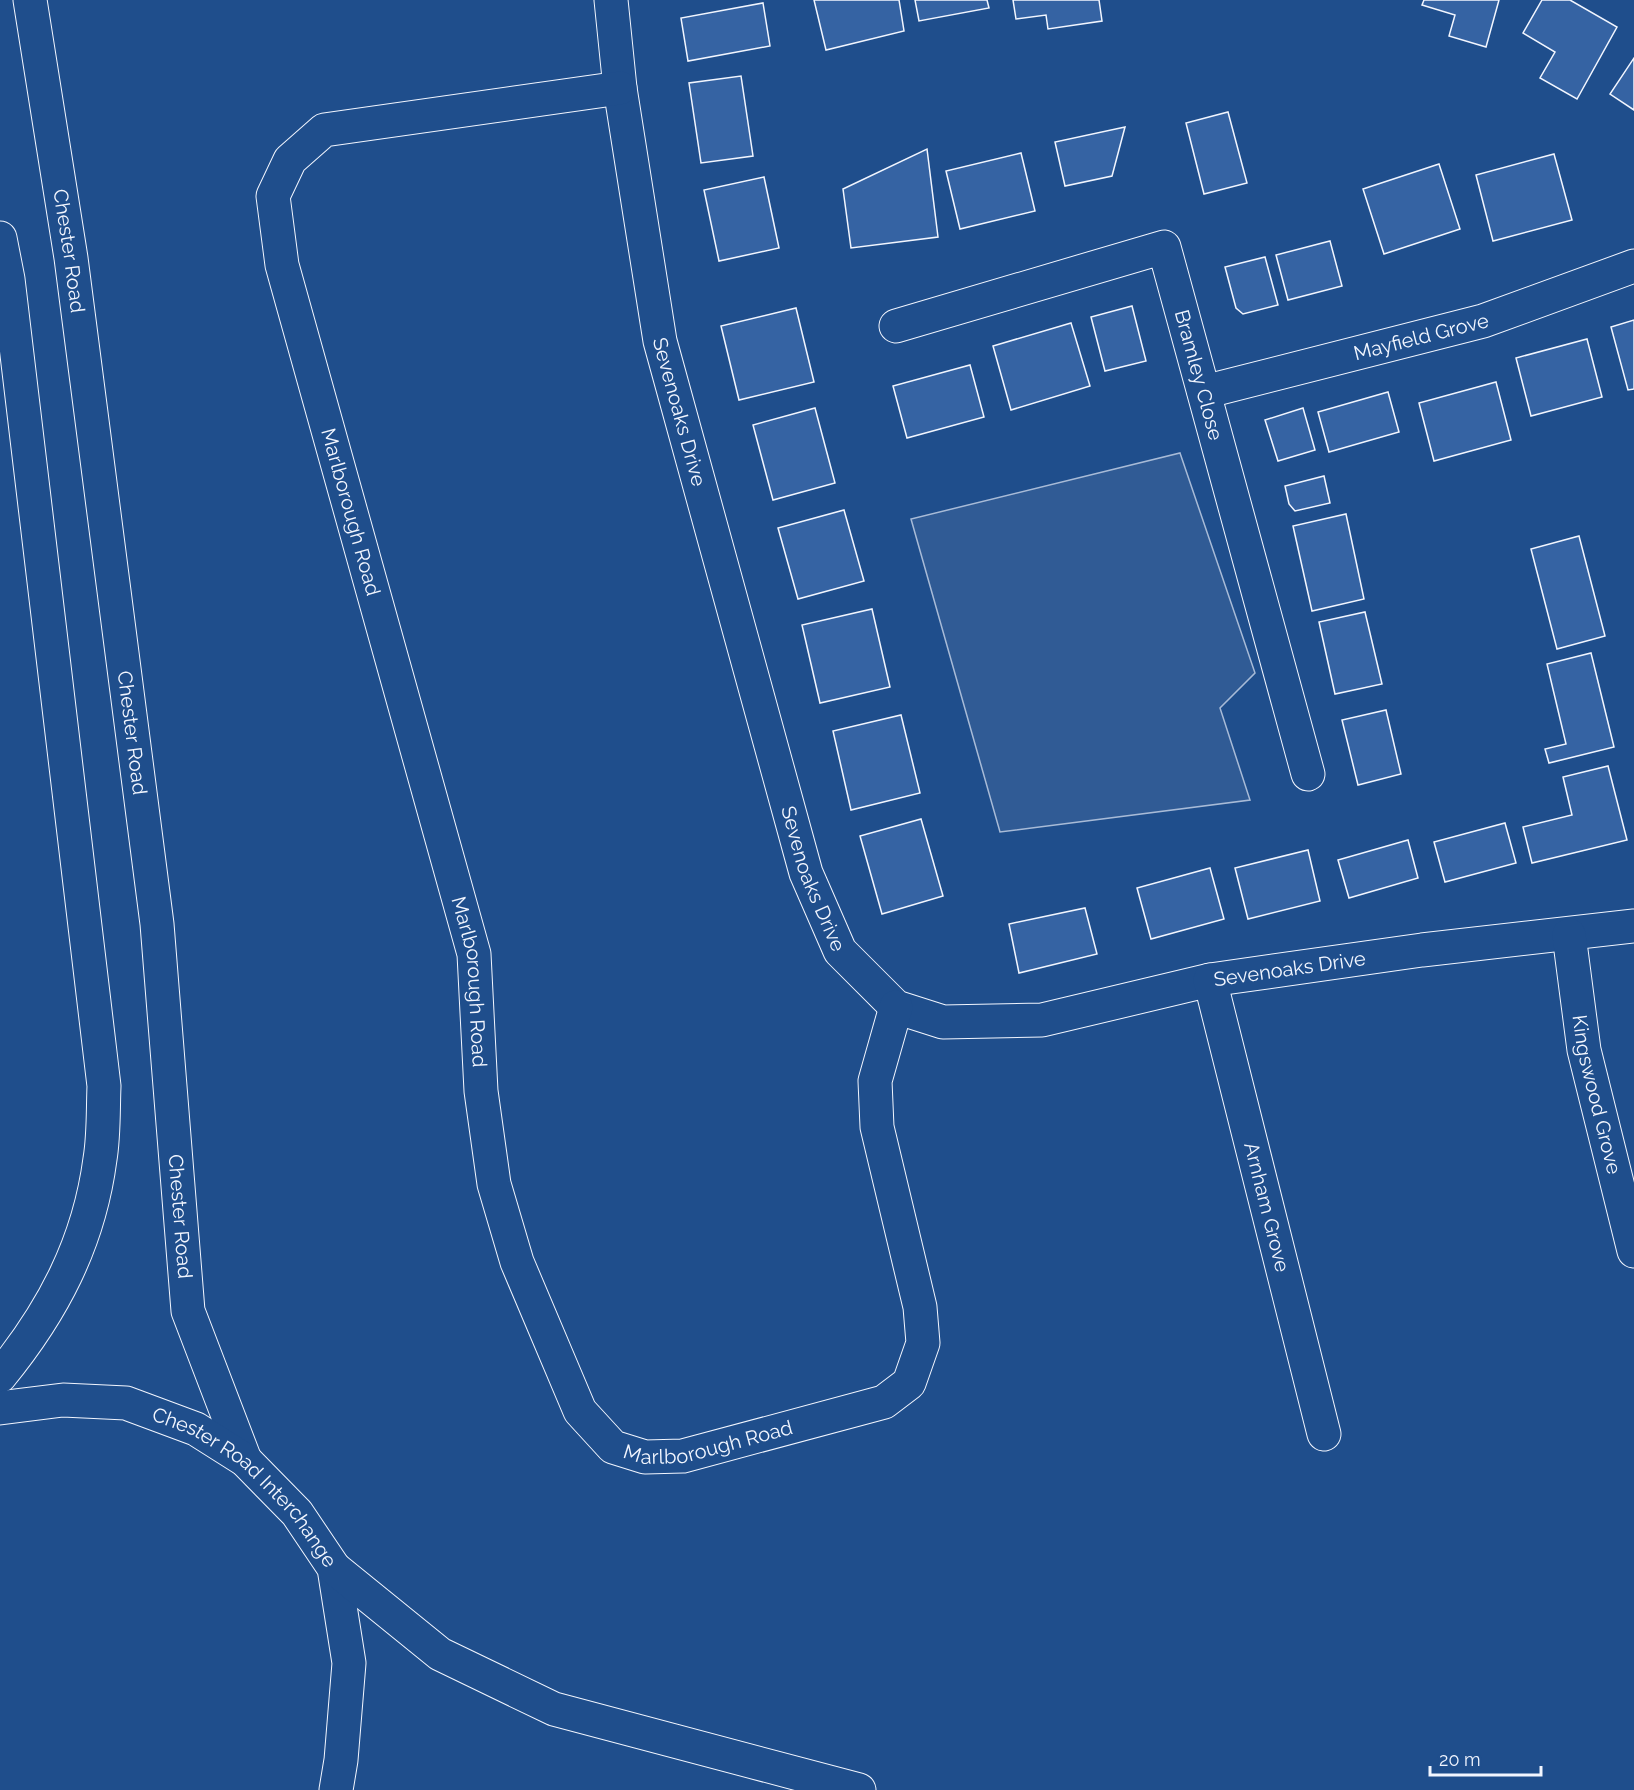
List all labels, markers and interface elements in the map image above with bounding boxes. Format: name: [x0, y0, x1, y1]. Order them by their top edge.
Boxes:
street label: Chester Road: [48, 187, 90, 314]
street label: Bramley Close: [1170, 307, 1228, 443]
street label: Mayfield Grove: [1351, 308, 1491, 365]
street label: Sevenoaks Drive: [648, 335, 711, 489]
street label: Marlborough Road: [316, 425, 386, 598]
street label: Chester Road: [112, 669, 152, 796]
street label: Sevenoaks Drive: [776, 803, 851, 955]
street label: Marlborough Road: [447, 894, 492, 1068]
street label: Sevenoaks Drive: [1212, 946, 1367, 991]
street label: Kingswood Grove: [1568, 1013, 1626, 1177]
street label: Arnham Grove: [1239, 1140, 1295, 1275]
street label: Chester Road: [163, 1153, 197, 1279]
street label: Chester Road Interchange: [149, 1402, 342, 1572]
street label: Marlborough Road: [621, 1415, 795, 1469]
scale bar: [1430, 1739, 1541, 1777]
text: 20 m: [1439, 1749, 1481, 1770]

